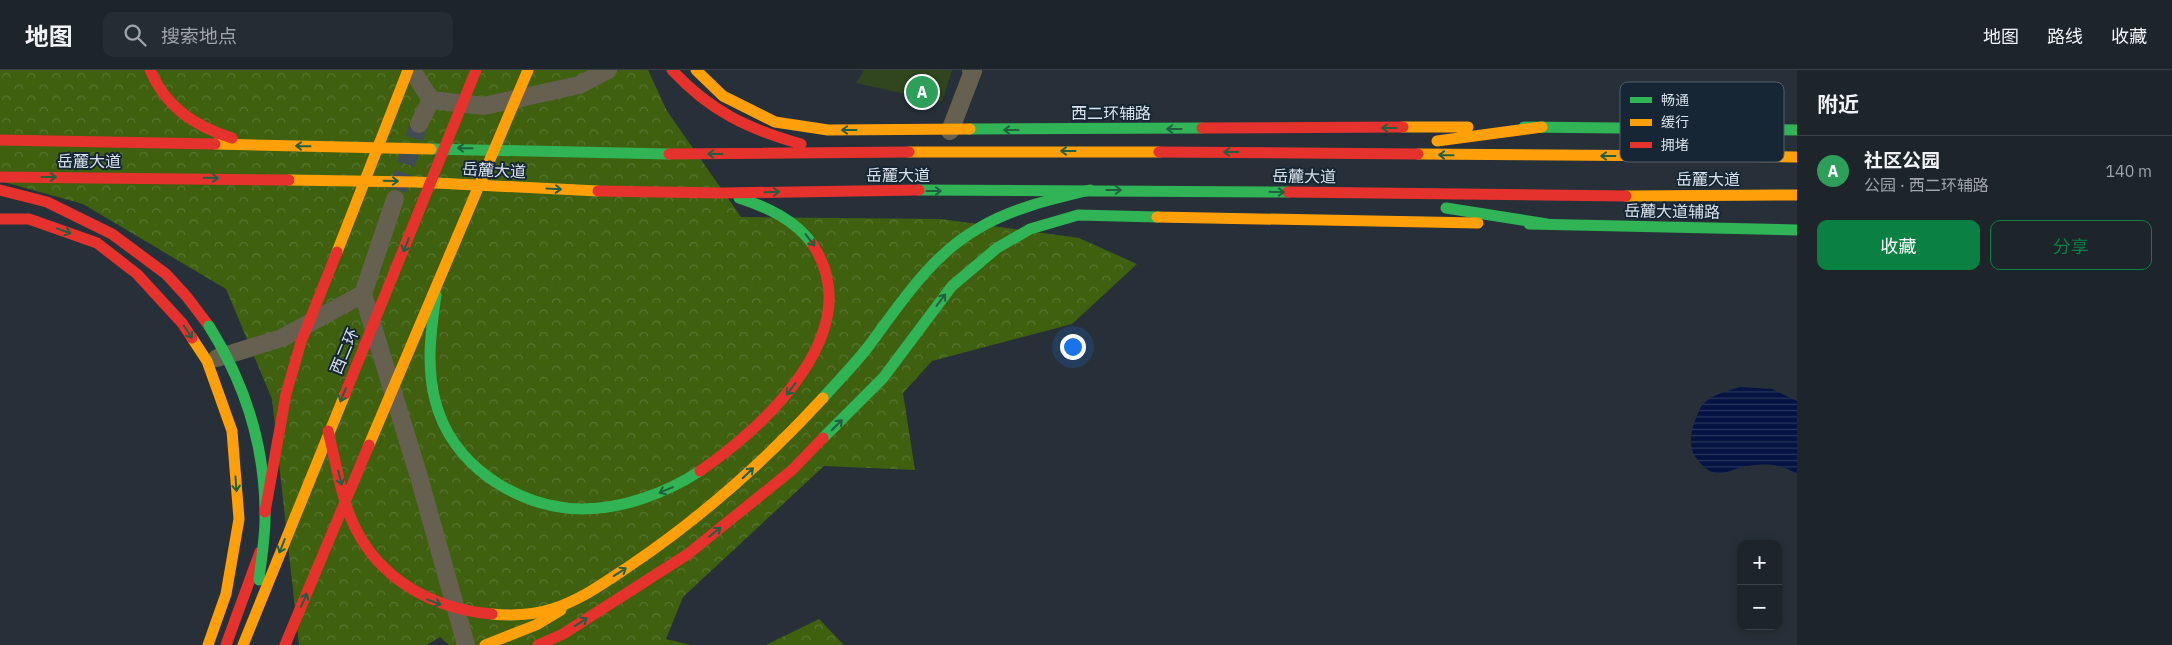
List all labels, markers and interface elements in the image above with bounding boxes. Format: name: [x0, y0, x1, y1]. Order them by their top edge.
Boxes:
search box: [103, 12, 453, 57]
text: 地图: [25, 20, 73, 52]
icon: search: [121, 21, 149, 49]
text: 搜索地点: [161, 24, 237, 48]
text: 地图: [1983, 25, 2019, 48]
text: 路线: [2047, 25, 2083, 48]
text: 收藏: [2111, 25, 2147, 48]
pin: A: [906, 73, 938, 111]
legend: [1620, 82, 1784, 162]
text: 附近: [1817, 90, 1859, 118]
text: 畅通: [1661, 91, 1689, 109]
street label: 西二环辅路: [1071, 103, 1151, 123]
text: 缓行: [1661, 113, 1689, 131]
one-way arrow: [1381, 123, 1397, 133]
one-way arrow: [1166, 124, 1182, 134]
one-way arrow: [841, 125, 857, 135]
one-way arrow: [1003, 125, 1020, 135]
text: 拥堵: [1661, 136, 1689, 154]
one-way arrow: [295, 141, 311, 151]
one-way arrow: [457, 144, 473, 153]
one-way arrow: [1061, 146, 1077, 156]
one-way arrow: [1223, 147, 1240, 157]
text: 社区公园: [1864, 148, 1940, 172]
one-way arrow: [707, 149, 724, 159]
one-way arrow: [1438, 150, 1454, 159]
street label: 岳麓大道: [57, 151, 121, 171]
one-way arrow: [1601, 151, 1617, 161]
street label: 岳麓大道: [462, 158, 526, 182]
text: A: [1828, 161, 1838, 181]
text: 140 m: [2105, 161, 2152, 181]
street label: 岳麓大道: [866, 165, 930, 185]
street label: 岳麓大道: [1272, 165, 1336, 187]
street label: 岳麓大道: [1676, 169, 1740, 189]
one-way arrow: [40, 172, 56, 182]
one-way arrow: [202, 173, 219, 183]
text: 公园 · 西二环辅路: [1864, 175, 1989, 195]
one-way arrow: [383, 177, 399, 186]
one-way arrow: [545, 184, 561, 194]
one-way arrow: [1106, 185, 1122, 195]
one-way arrow: [926, 186, 942, 196]
one-way arrow: [764, 187, 780, 197]
one-way arrow: [1269, 187, 1285, 196]
street label: 岳麓大道辅路: [1624, 200, 1720, 222]
button: 收藏: [1817, 220, 1980, 270]
button: 分享: [1990, 220, 2152, 270]
one-way arrow: [56, 227, 71, 236]
one-way arrow: [805, 233, 816, 246]
one-way arrow: [401, 237, 410, 252]
one-way arrow: [936, 294, 947, 307]
one-way arrow: [183, 324, 193, 338]
street label: 西二环: [325, 325, 363, 377]
your location: [1060, 334, 1086, 360]
one-way arrow: [785, 382, 796, 395]
one-way arrow: [338, 387, 348, 402]
one-way arrow: [831, 418, 843, 431]
one-way arrow: [742, 467, 755, 479]
one-way arrow: [336, 470, 345, 486]
one-way arrow: [231, 476, 241, 492]
one-way arrow: [659, 485, 674, 495]
one-way arrow: [708, 526, 721, 537]
one-way arrow: [277, 537, 286, 553]
map controls: [1737, 540, 1782, 630]
button: +: [1737, 540, 1782, 585]
one-way arrow: [613, 567, 627, 577]
button: −: [1737, 585, 1782, 630]
one-way arrow: [300, 593, 310, 608]
one-way arrow: [426, 598, 441, 607]
one-way arrow: [573, 617, 587, 627]

